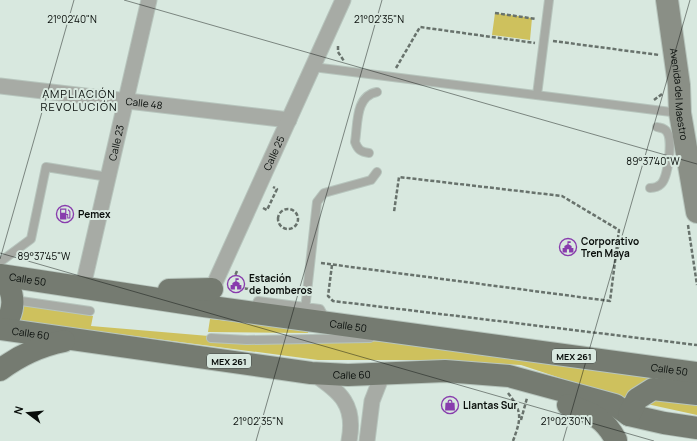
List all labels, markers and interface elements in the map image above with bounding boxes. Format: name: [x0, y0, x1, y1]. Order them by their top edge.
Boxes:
text: 21°02'40"N: [47, 12, 97, 26]
text: 21°02'35"N: [354, 12, 404, 26]
street label: Avenida del Maestro: [667, 47, 692, 142]
district label: AMPLIACIÓN REVOLUCIÓN: [41, 86, 117, 114]
street label: Calle 48: [125, 94, 163, 112]
street label: Calle 23: [105, 123, 127, 162]
street label: Calle 25: [260, 133, 288, 173]
text: 89°37'40"W: [626, 154, 680, 168]
fuel station icon: Pemex: [55, 204, 75, 224]
place label: Pemex: [78, 207, 111, 221]
place label: Corporativo Tren Maya: [581, 234, 639, 260]
public building icon: Corporativo Tren Maya: [558, 237, 578, 257]
text: 89°37'45"W: [18, 249, 71, 263]
street label: Calle 50: [8, 269, 47, 289]
place label: Estación de bomberos: [249, 271, 313, 297]
public building icon: Estación de bomberos: [226, 274, 246, 294]
street label: Calle 50: [329, 316, 368, 335]
street label: Calle 60: [11, 324, 50, 343]
road number: MEX 261: [552, 349, 596, 363]
road number: MEX 261: [207, 354, 251, 368]
street label: Calle 50: [650, 360, 689, 379]
street label: Calle 60: [333, 367, 371, 382]
north arrow: [8, 393, 48, 433]
shop icon: Llantas Sur: [440, 395, 460, 415]
place label: Llantas Sur: [463, 398, 517, 412]
text: N: [10, 404, 26, 416]
text: 21°02'35"N: [233, 414, 283, 428]
text: 21°02'30"N: [541, 414, 591, 428]

